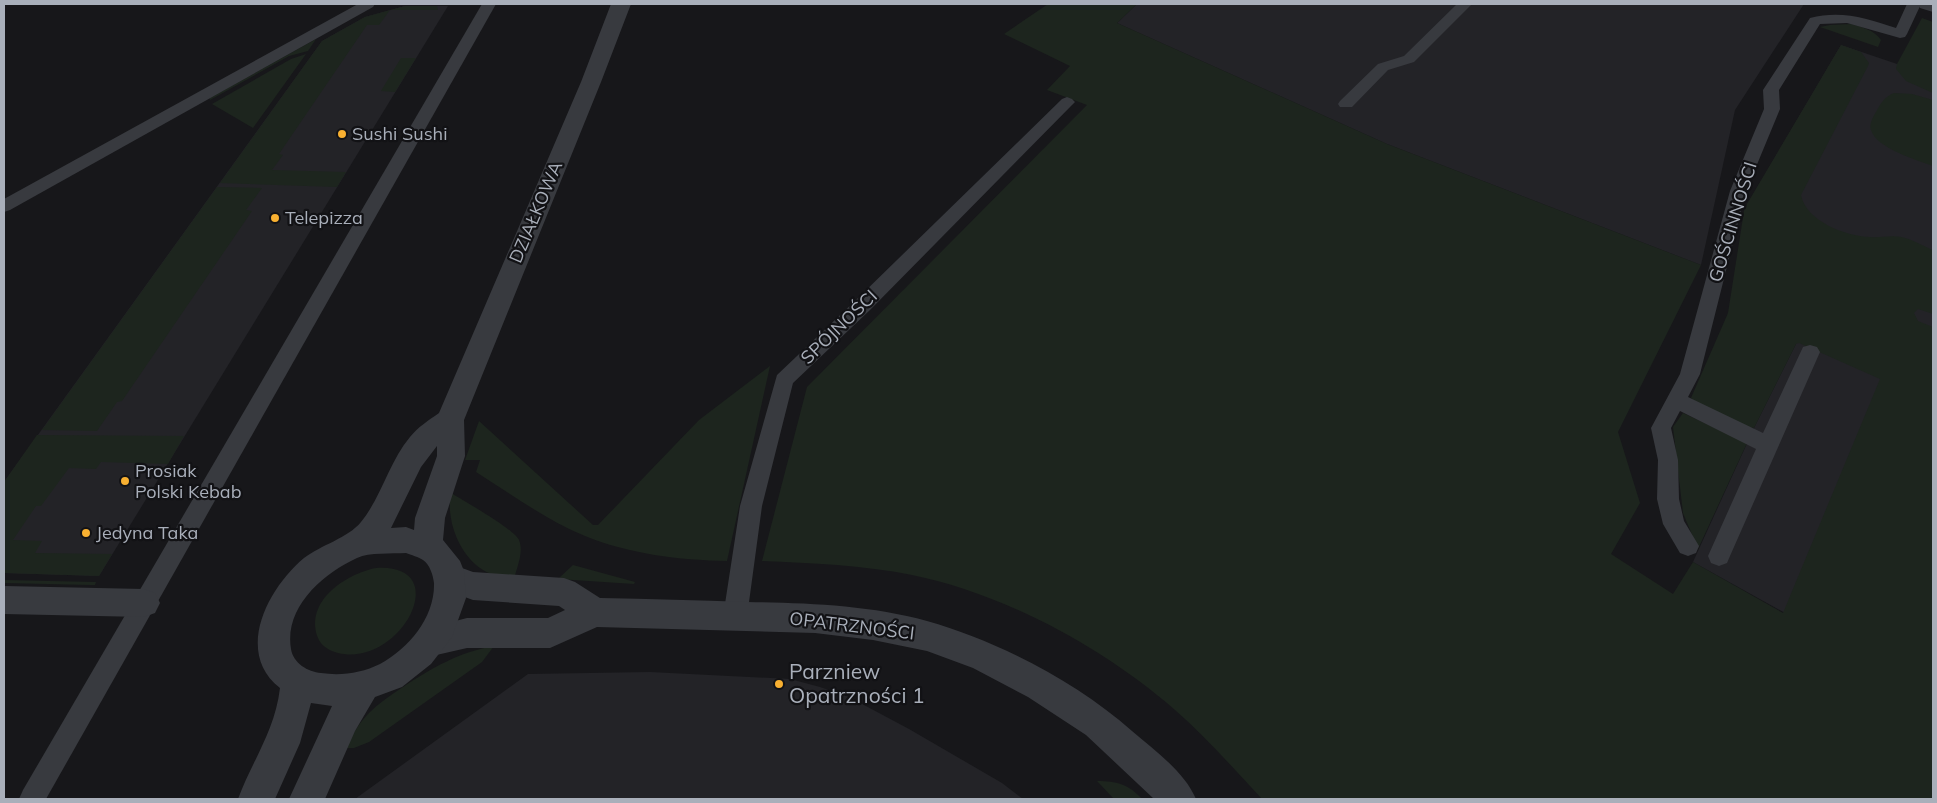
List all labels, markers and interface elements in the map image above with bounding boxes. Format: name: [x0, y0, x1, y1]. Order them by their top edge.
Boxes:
place label: Sushi Sushi: [352, 122, 447, 145]
marker: Sushi Sushi: [336, 128, 348, 140]
street label: DZIAŁKOWA: [504, 157, 567, 266]
street label: GOŚCINNOŚCI: [1703, 159, 1762, 285]
place label: Telepizza: [285, 206, 363, 229]
marker: Telepizza: [269, 212, 281, 224]
street label: SPÓJNOŚCI: [796, 284, 882, 369]
place label: Prosiak Polski Kebab: [135, 459, 241, 503]
marker: Prosiak Polski Kebab: [119, 475, 131, 487]
place label: Jedyna Taka: [96, 521, 198, 544]
marker: Jedyna Taka: [80, 527, 92, 539]
street label: OPATRZNOŚCI: [788, 606, 916, 645]
place label: Parzniew Opatrzności 1: [789, 658, 925, 708]
marker: Parzniew Opatrzności 1: [773, 678, 785, 690]

